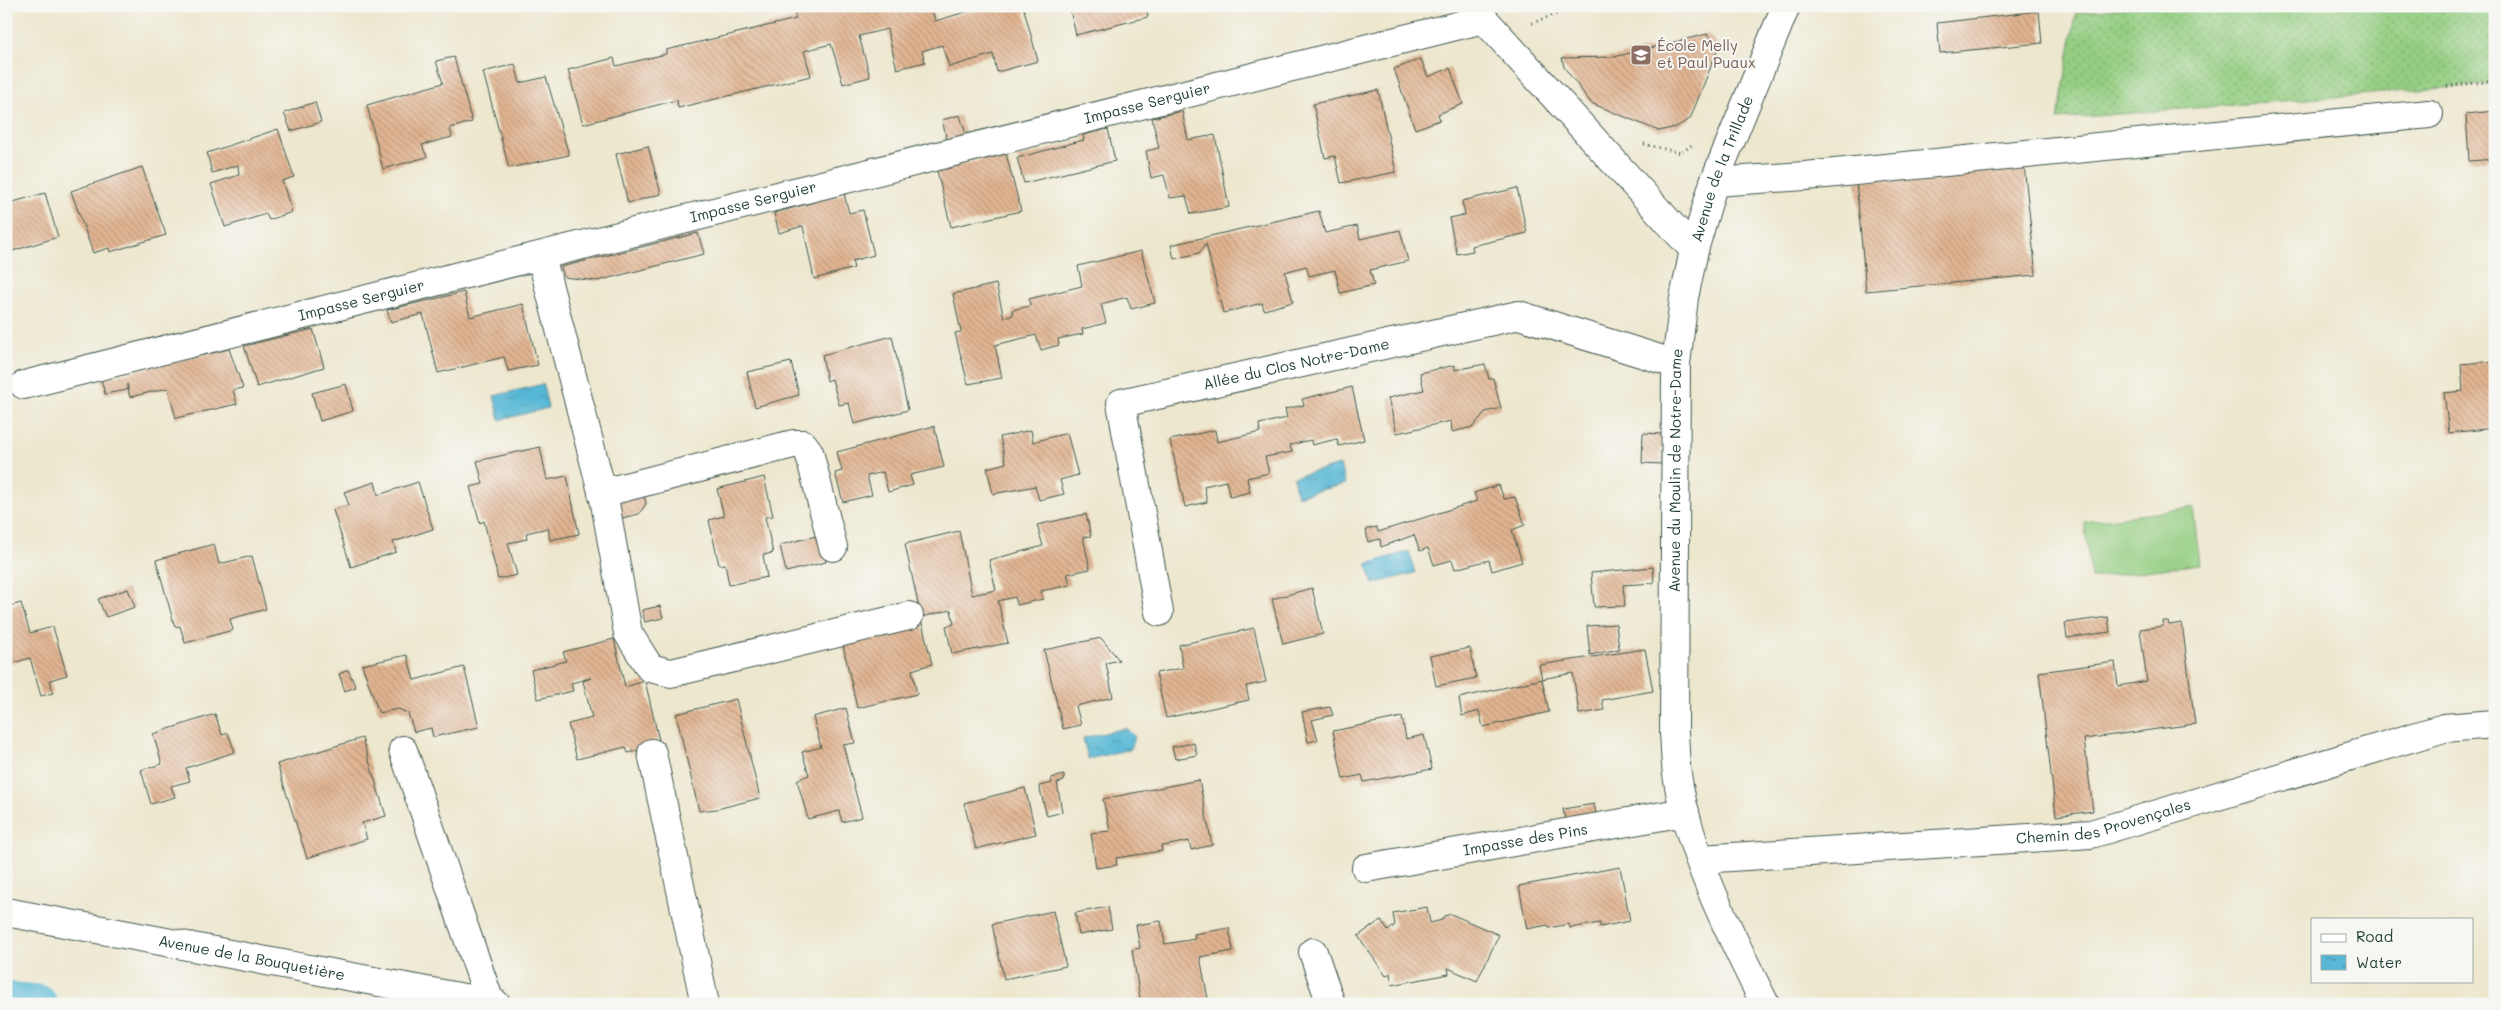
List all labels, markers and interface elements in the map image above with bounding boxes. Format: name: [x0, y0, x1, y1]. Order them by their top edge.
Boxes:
place label: École Melly et Paul Puaux: [1657, 35, 1756, 72]
school or university icon: École Melly et Paul Puaux: [1629, 43, 1653, 67]
street label: Impasse Serguier: [1082, 77, 1212, 128]
street label: Avenue de la Trillade: [1686, 92, 1757, 244]
street label: Impasse Serguier: [688, 176, 818, 227]
street label: Impasse Serguier: [296, 274, 427, 325]
street label: Allée du Clos Notre-Dame: [1201, 333, 1391, 394]
street label: Avenue du Moulin de Notre-Dame: [1664, 347, 1687, 593]
street label: Chemin des Provençales: [2015, 794, 2193, 848]
street label: Impasse des Pins: [1462, 818, 1589, 860]
legend: [2311, 918, 2474, 982]
text: Road: [2356, 926, 2393, 946]
street label: Avenue de la Bouquetière: [157, 930, 347, 984]
text: Water: [2356, 952, 2402, 972]

